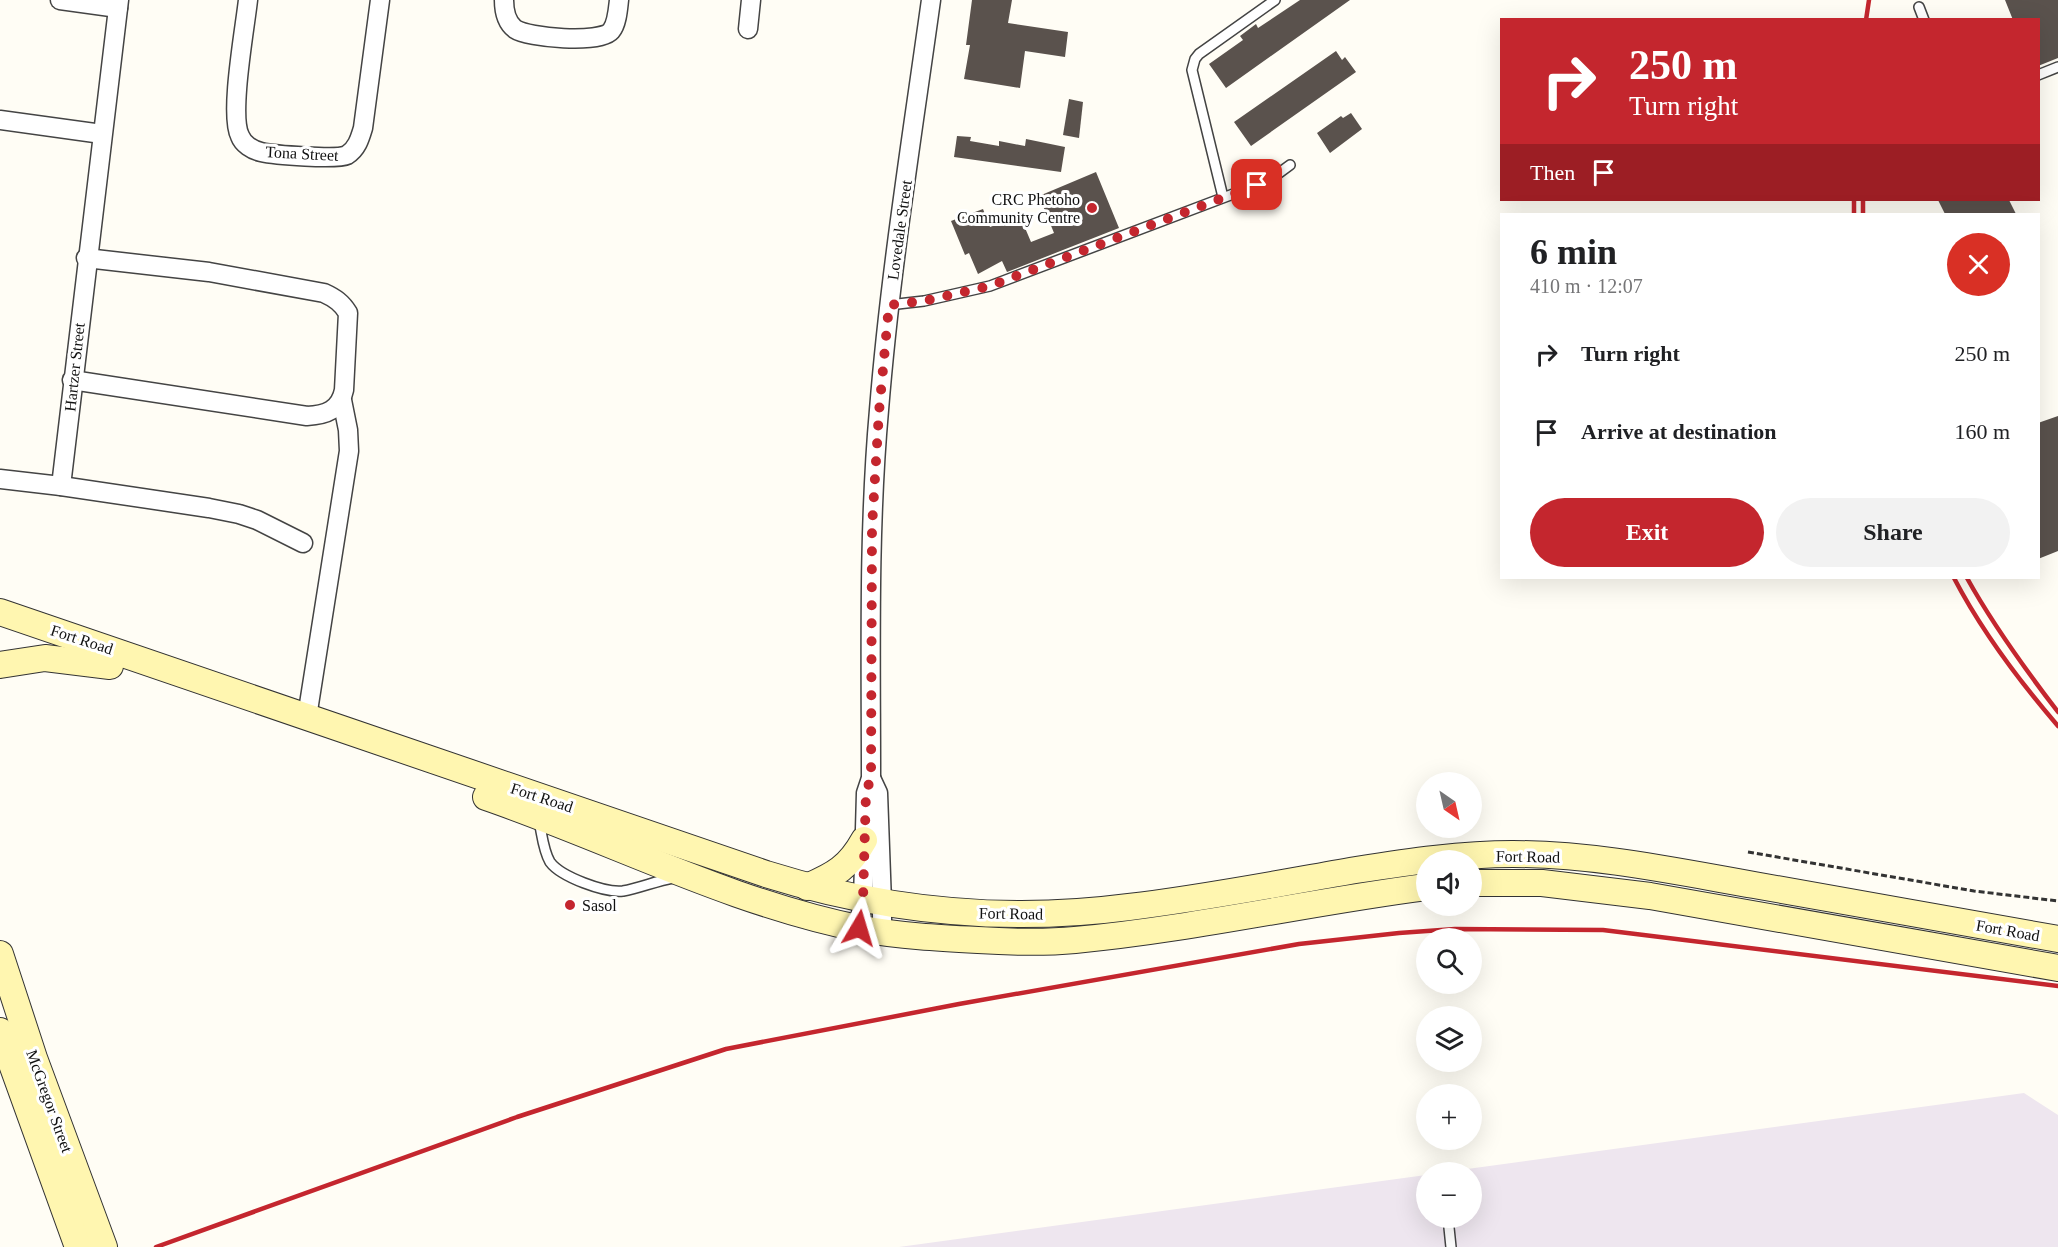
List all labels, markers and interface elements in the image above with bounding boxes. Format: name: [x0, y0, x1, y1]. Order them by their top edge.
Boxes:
icon: right: [1530, 42, 1608, 120]
text: 250 m: [1629, 42, 1738, 88]
text: Turn right: [1629, 91, 1738, 121]
street label: Tona Street: [265, 143, 339, 164]
icon: arrive: [1587, 156, 1620, 189]
pin: [1231, 159, 1282, 210]
text: Then: [1530, 160, 1575, 185]
icon: arrive: [1240, 168, 1273, 201]
street label: Lovedale Street: [884, 178, 915, 281]
place label: CRC Phetoho Community Centre: [957, 191, 1080, 227]
marker: CRC Phetoho Community Centre: [1085, 201, 1099, 215]
text: 6 min: [1530, 232, 1617, 272]
button: close: [1947, 233, 2010, 296]
text: 410 m · 12:07: [1530, 275, 1643, 297]
street label: Hartzer Street: [61, 321, 88, 412]
icon: right: [1530, 338, 1563, 371]
text: Turn right: [1581, 341, 1680, 366]
text: 250 m: [1954, 341, 2010, 366]
icon: arrive: [1530, 416, 1563, 449]
text: Arrive at destination: [1581, 419, 1777, 444]
text: 160 m: [1954, 419, 2010, 444]
button: Exit: [1530, 498, 1764, 567]
button: Share: [1776, 498, 2010, 567]
street label: Fort Road: [49, 621, 115, 658]
north arrow: [1416, 772, 1482, 838]
map controls: [1416, 772, 1482, 1228]
street label: Fort Road: [509, 779, 575, 816]
street label: Fort Road: [1496, 847, 1560, 866]
button: sound: [1416, 850, 1482, 916]
position arrow: [827, 896, 891, 960]
place label: Sasol: [582, 897, 617, 914]
marker: Sasol: [563, 898, 577, 912]
street label: Fort Road: [979, 904, 1043, 923]
street label: Fort Road: [1975, 917, 2041, 944]
button: search: [1416, 928, 1482, 994]
button: layers: [1416, 1006, 1482, 1072]
street label: McGregor Street: [22, 1048, 76, 1156]
button: +: [1416, 1084, 1482, 1150]
button: −: [1416, 1162, 1482, 1228]

